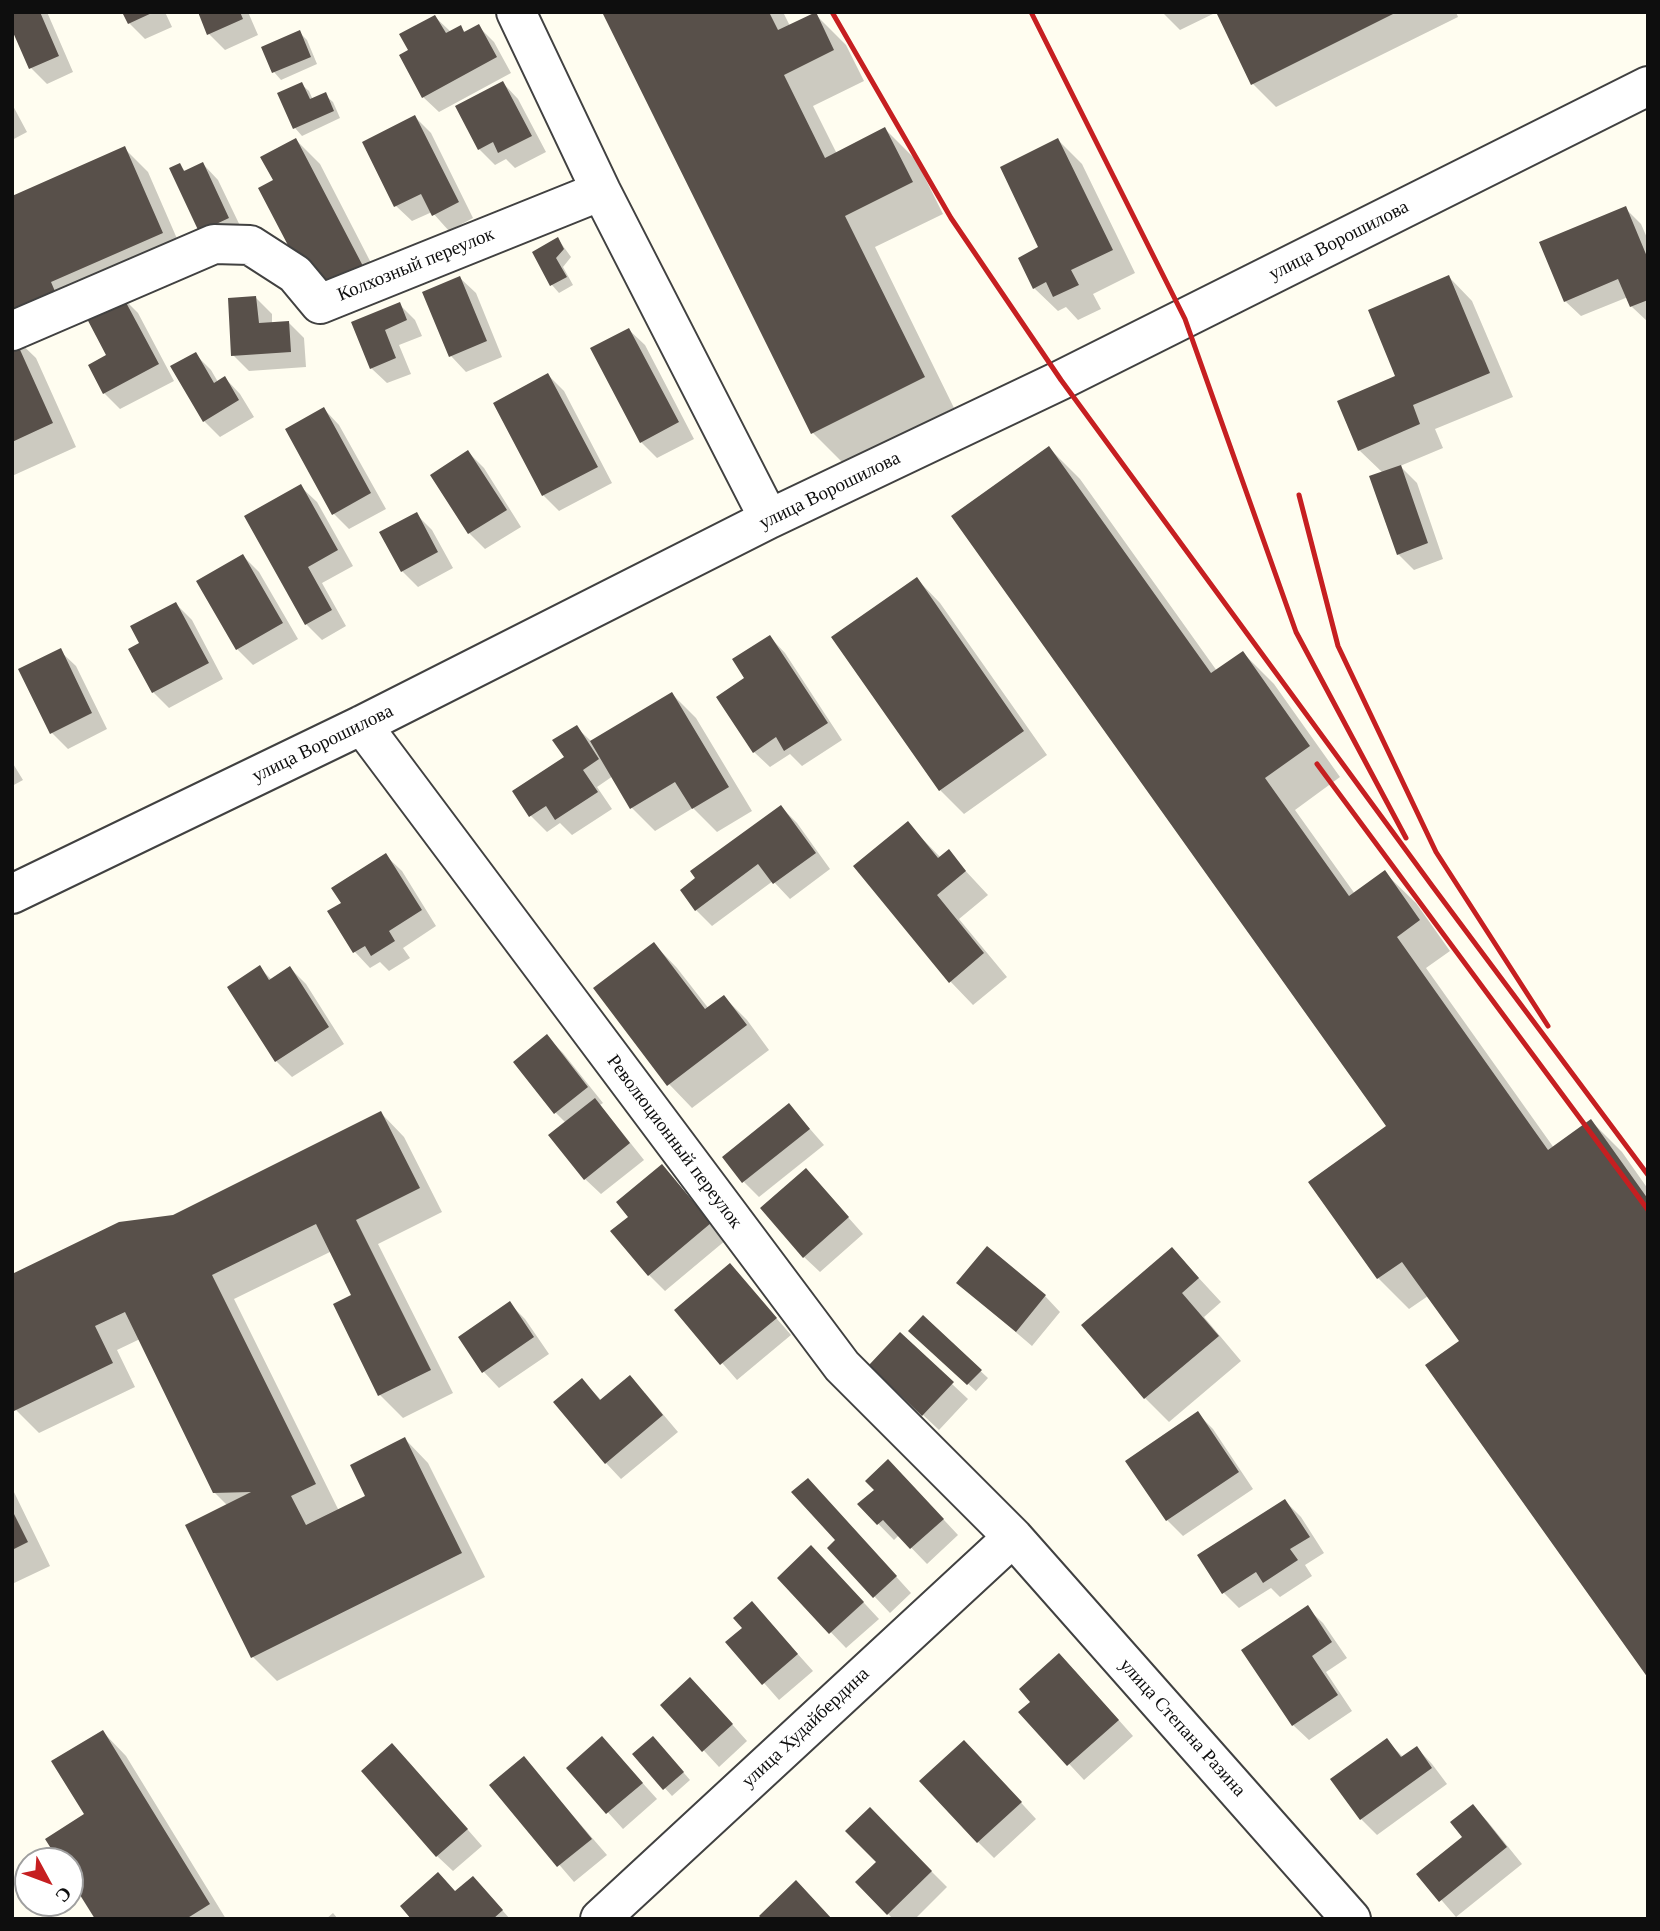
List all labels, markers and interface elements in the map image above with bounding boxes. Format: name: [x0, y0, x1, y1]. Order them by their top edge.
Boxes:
street label: улица Ворошилова: [1265, 196, 1413, 286]
street label: Колхозный переулок: [334, 223, 498, 307]
street label: улица Ворошилова: [756, 447, 904, 535]
street label: улица Ворошилова: [249, 700, 397, 788]
street label: Революционный переулок: [601, 1051, 747, 1233]
street label: улица Степана Разина: [1114, 1654, 1250, 1802]
street label: улица Худайбердина: [738, 1663, 874, 1793]
north arrow: [14, 1847, 84, 1917]
text: С: [51, 1883, 76, 1907]

